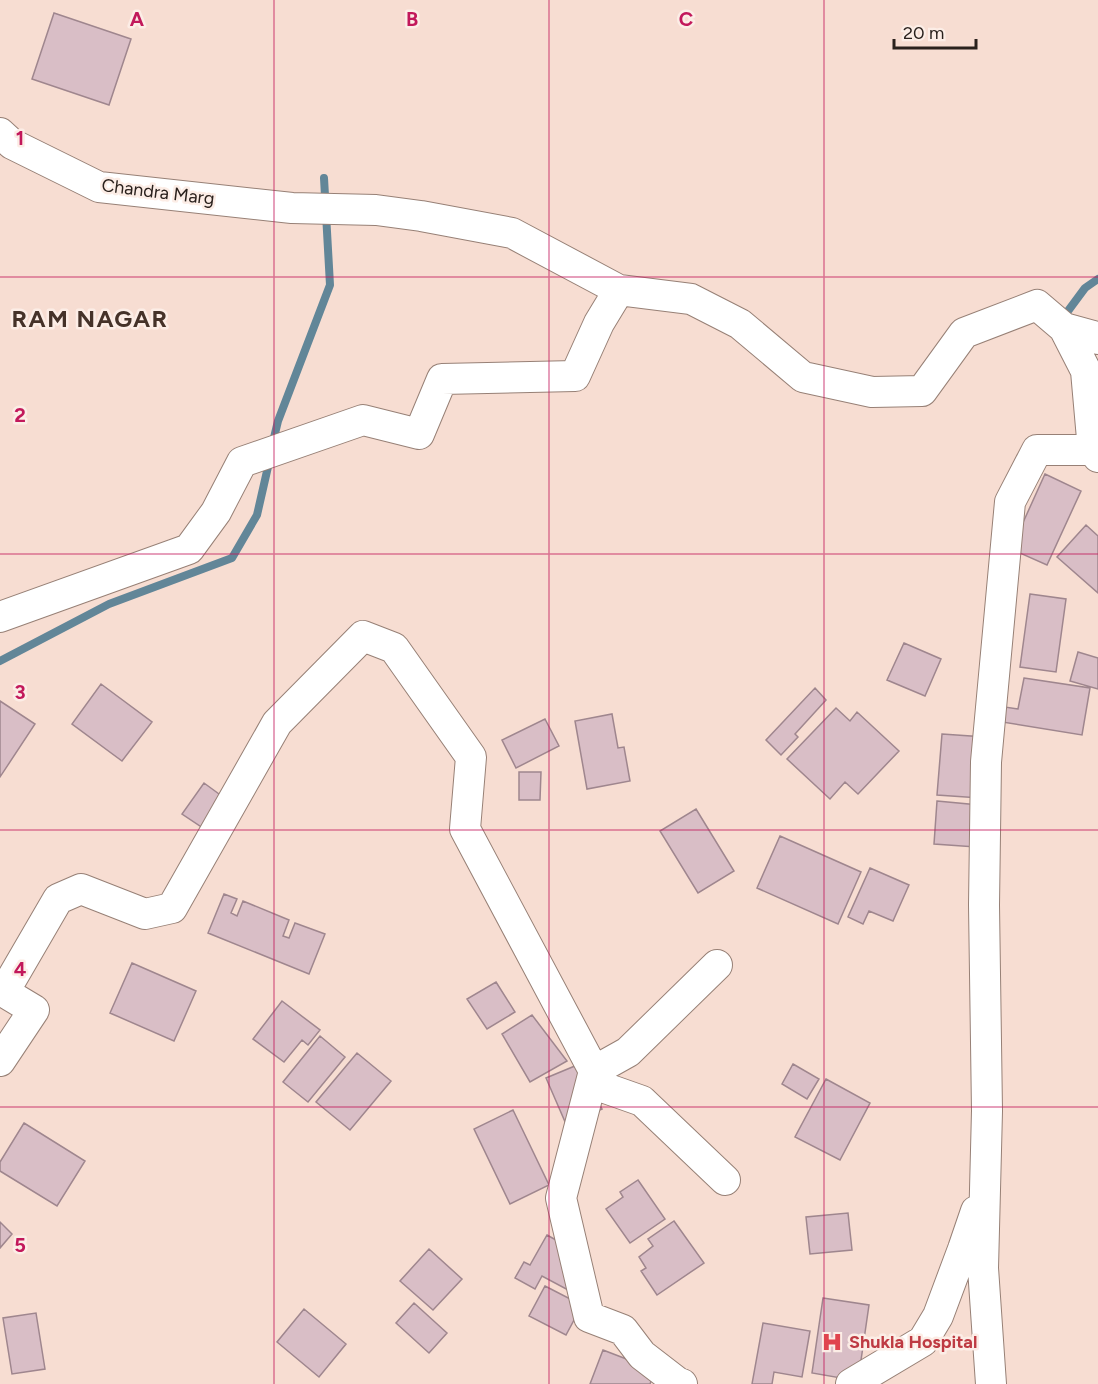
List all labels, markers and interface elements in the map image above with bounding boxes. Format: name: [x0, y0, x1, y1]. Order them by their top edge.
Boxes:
text: A: [130, 7, 145, 31]
text: B: [406, 7, 418, 31]
text: C: [679, 7, 693, 31]
scale bar: [894, 12, 976, 50]
text: 20 m: [903, 22, 944, 44]
text: 1: [16, 126, 24, 150]
street label: Chandra Marg: [100, 174, 216, 210]
district label: RAM NAGAR: [11, 304, 169, 333]
text: 2: [14, 403, 26, 427]
text: 3: [14, 680, 26, 704]
text: 4: [14, 957, 27, 981]
text: 5: [14, 1233, 26, 1257]
hospital icon: Shukla Hospital: [820, 1330, 844, 1354]
place label: Shukla Hospital: [849, 1331, 977, 1353]

